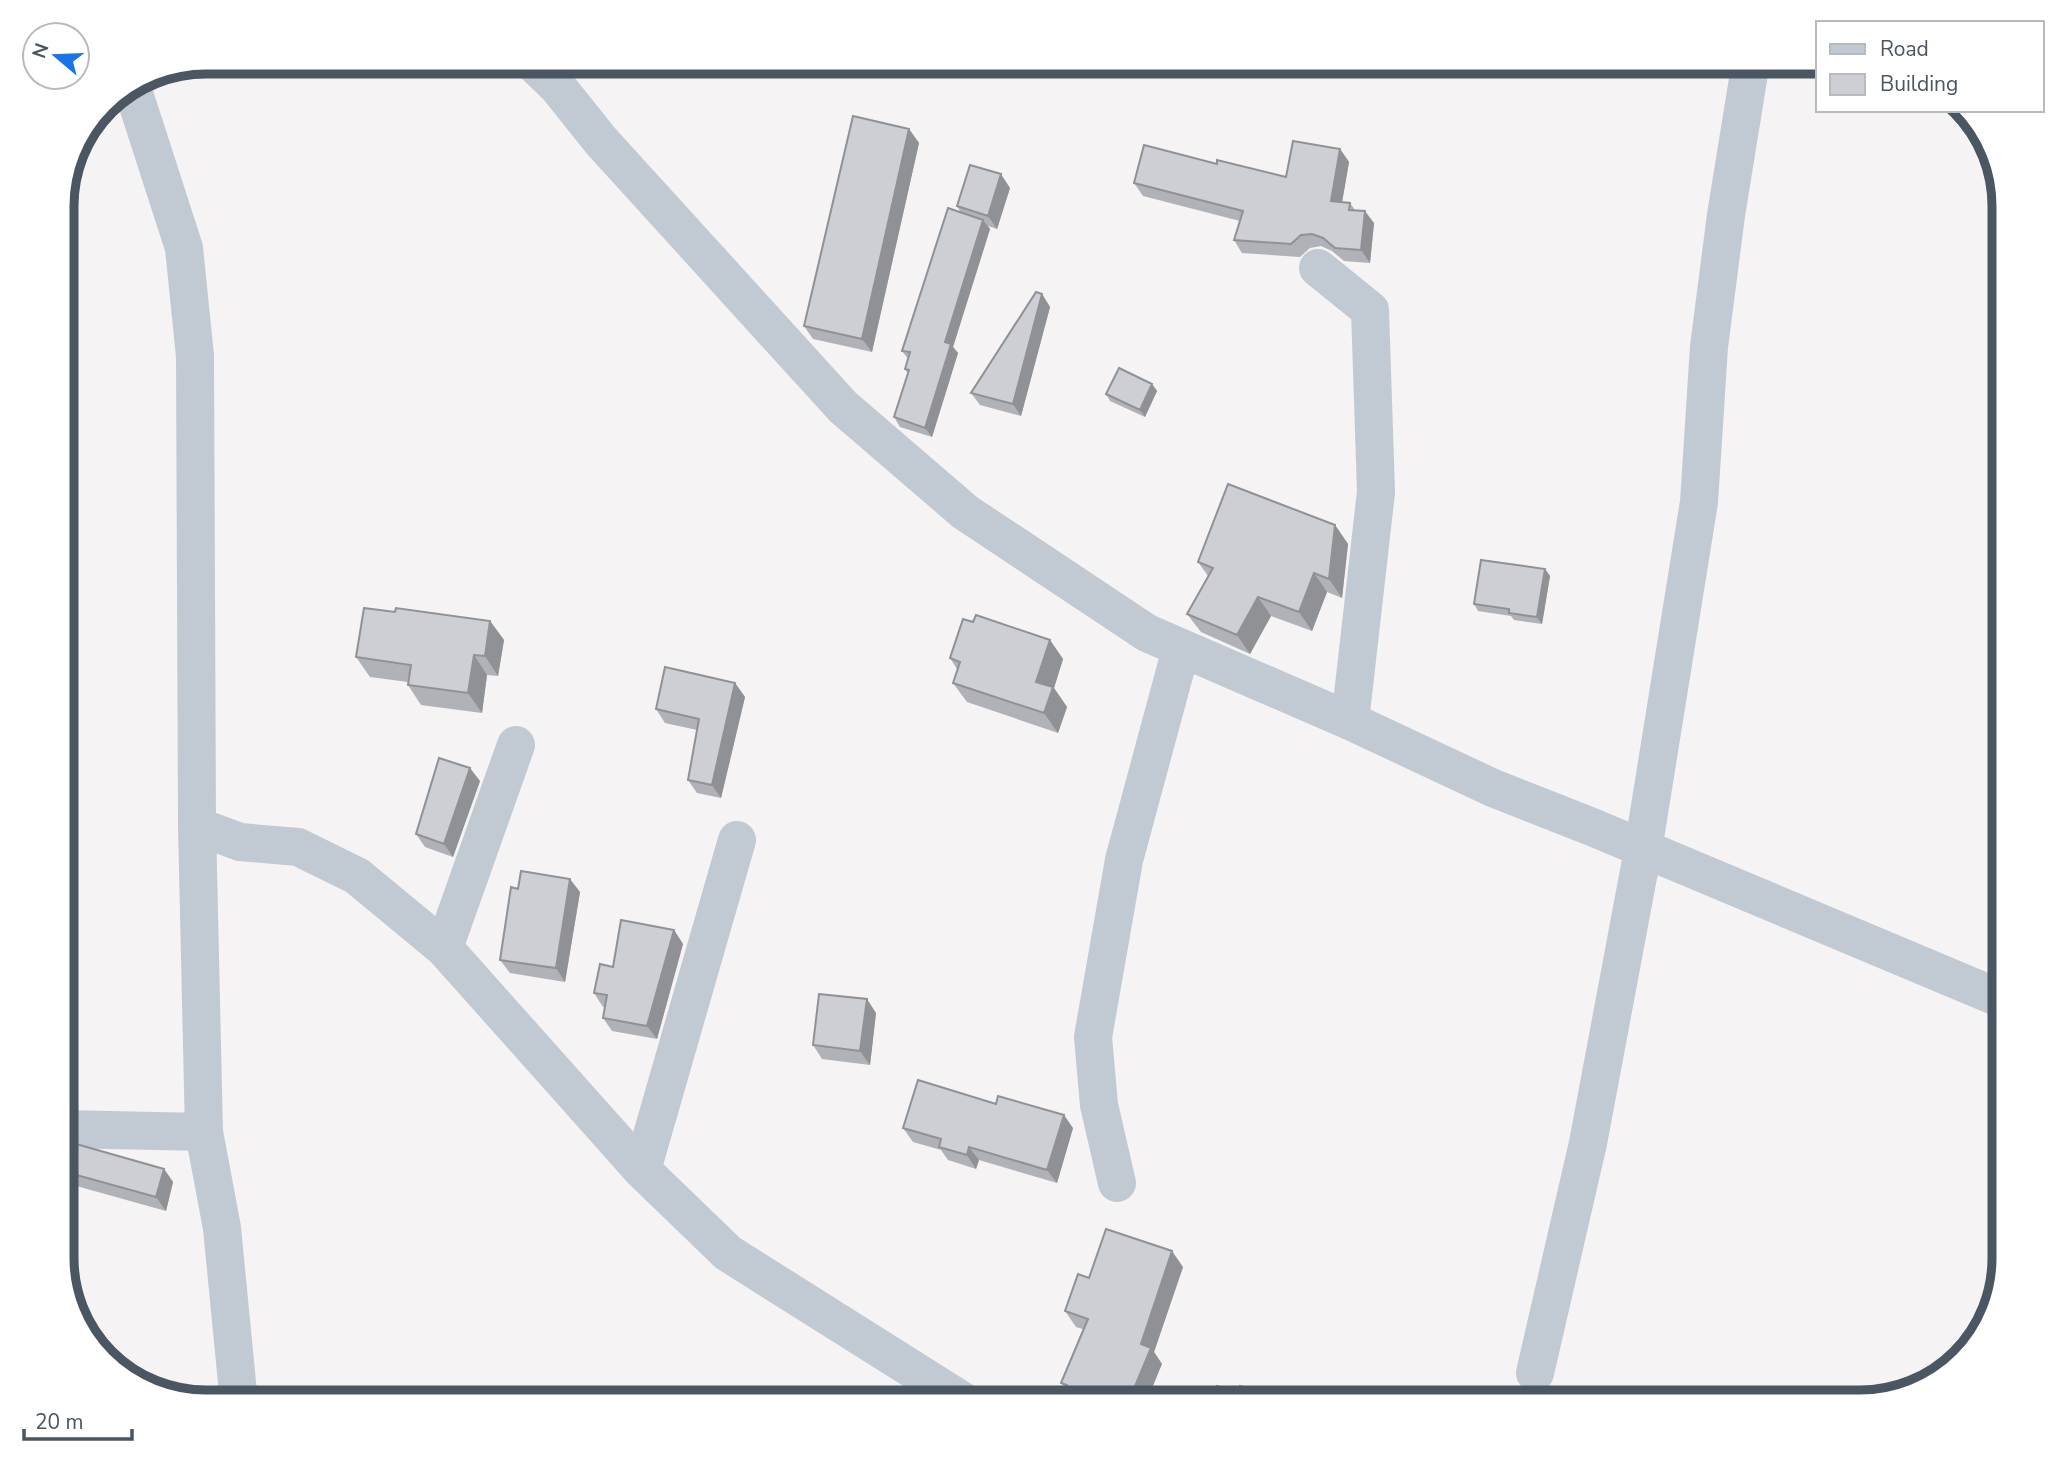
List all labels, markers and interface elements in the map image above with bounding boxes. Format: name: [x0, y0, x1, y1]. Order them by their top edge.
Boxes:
north arrow: [21, 21, 91, 91]
legend: [1816, 21, 2044, 112]
text: Road: [1880, 35, 1929, 63]
text: N: [26, 40, 55, 62]
text: Building: [1880, 70, 1958, 98]
scale bar: [24, 1398, 133, 1442]
text: 20 m: [35, 1408, 84, 1436]

